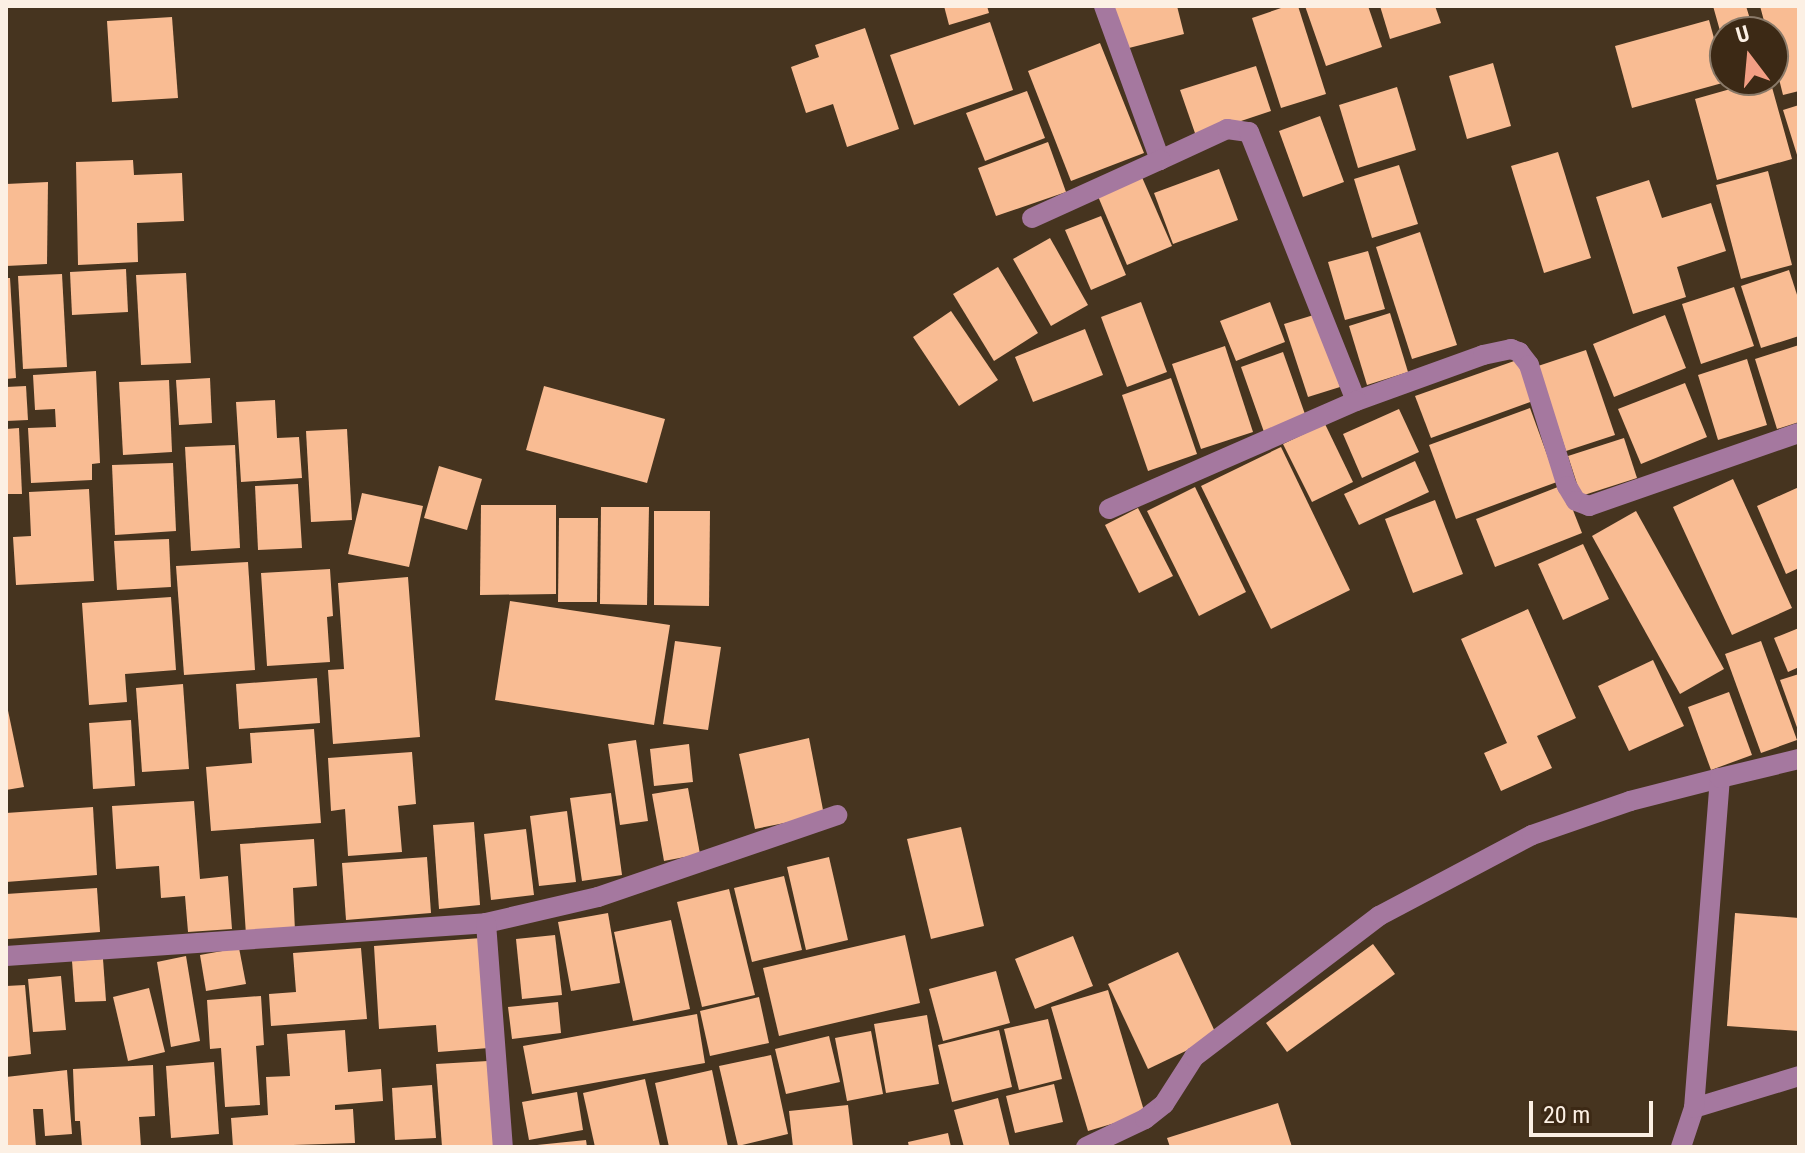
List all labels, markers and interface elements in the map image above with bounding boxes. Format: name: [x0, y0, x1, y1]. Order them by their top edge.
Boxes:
north arrow: [1709, 16, 1789, 96]
text: U: [1733, 21, 1752, 48]
scale bar: [1533, 1085, 1657, 1135]
text: 20 m: [1543, 1101, 1590, 1129]

